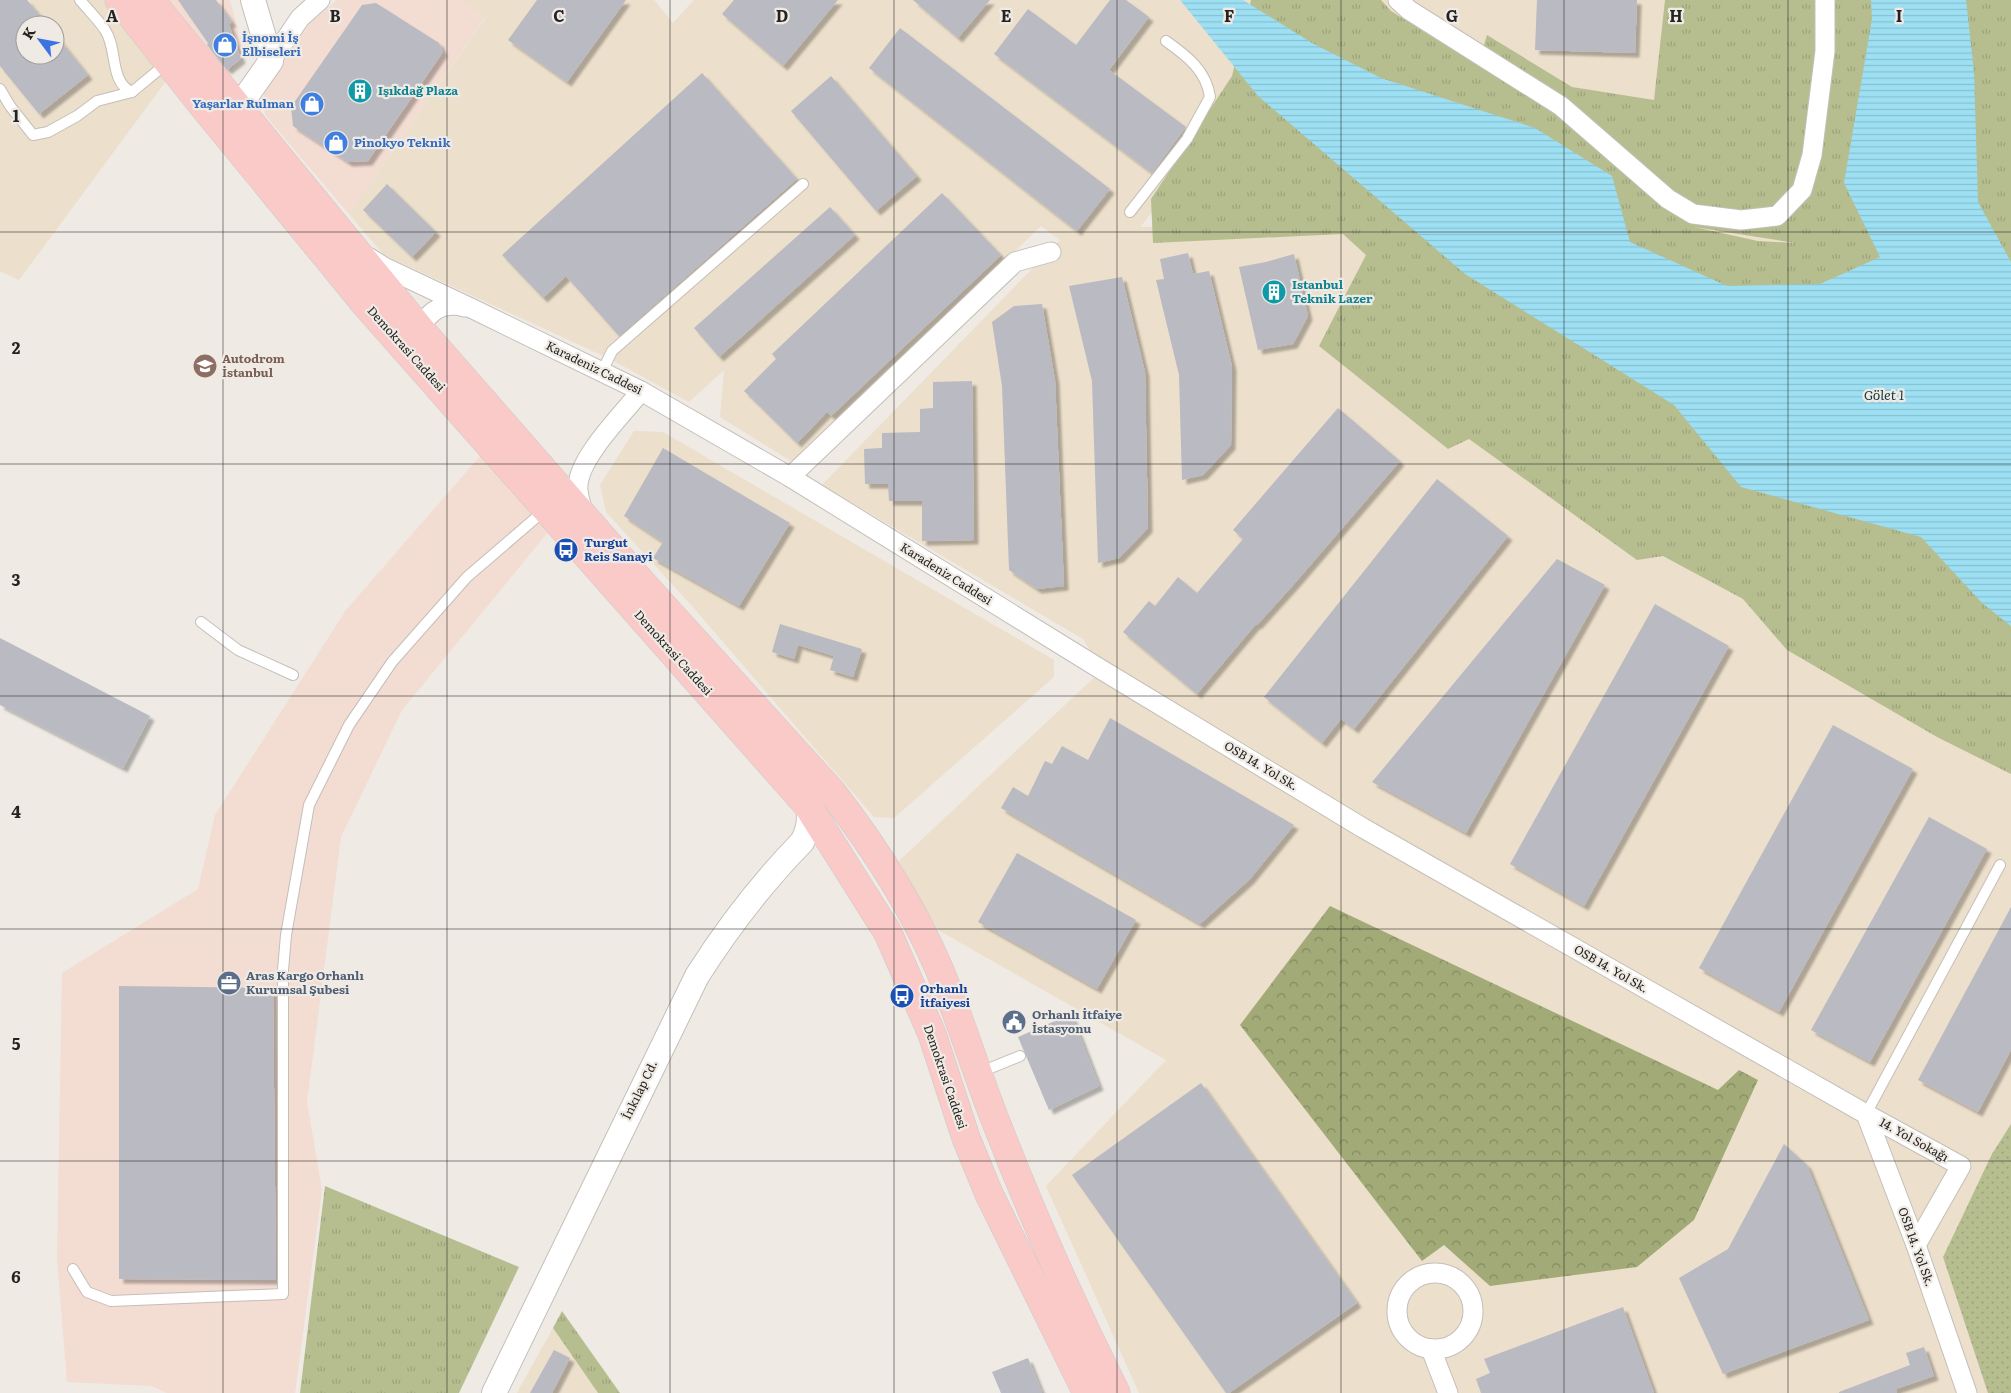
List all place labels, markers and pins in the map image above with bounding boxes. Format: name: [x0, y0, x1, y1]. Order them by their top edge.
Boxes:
place label: İşnomi İş Elbiseleri: [242, 28, 302, 60]
shop icon: İşnomi İş Elbiseleri: [212, 32, 238, 58]
building icon: Işıkdağ Plaza: [347, 78, 373, 104]
place label: Işıkdağ Plaza: [378, 81, 458, 99]
shop icon: Yaşarlar Rulman: [299, 91, 325, 117]
place label: Yaşarlar Rulman: [192, 94, 295, 112]
shop icon: Pinokyo Teknik: [323, 130, 349, 156]
place label: Pinokyo Teknik: [354, 133, 451, 151]
place label: Istanbul Teknik Lazer: [1292, 275, 1373, 307]
building icon: Istanbul Teknik Lazer: [1261, 279, 1287, 305]
place label: Autodrom İstanbul: [222, 349, 285, 381]
school or university icon: Autodrom İstanbul: [192, 353, 218, 379]
place label: Turgut Reis Sanayi: [584, 533, 653, 565]
bus stop icon: Turgut Reis Sanayi: [553, 537, 579, 563]
place label: Aras Kargo Orhanlı Kurumsal Şubesi: [246, 966, 364, 998]
office icon: Aras Kargo Orhanlı Kurumsal Şubesi: [216, 970, 242, 996]
place label: Orhanlı İtfaiyesi: [920, 979, 971, 1011]
bus stop icon: Orhanlı İtfaiyesi: [889, 983, 915, 1009]
place label: Orhanlı İtfaiye İstasyonu: [1032, 1005, 1122, 1037]
public building icon: Orhanlı İtfaiye İstasyonu: [1001, 1009, 1027, 1035]

